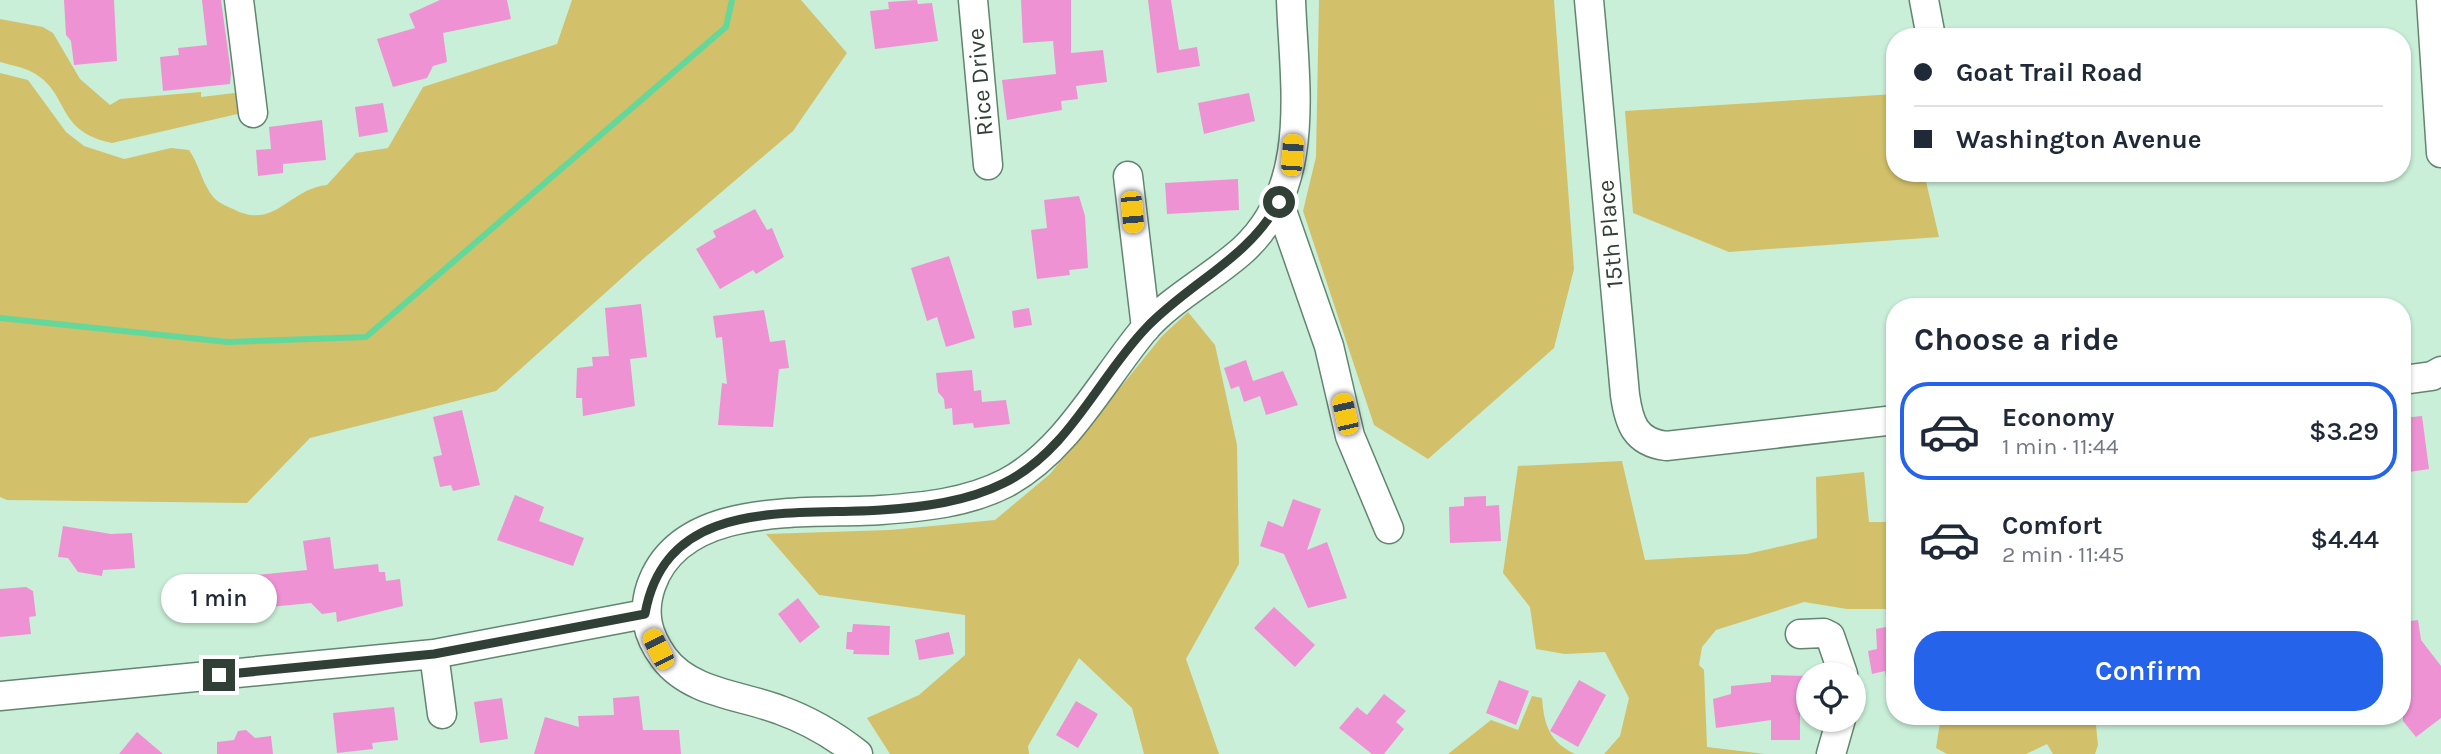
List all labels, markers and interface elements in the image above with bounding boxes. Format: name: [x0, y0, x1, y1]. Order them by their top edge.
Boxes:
street label: Rice Drive: [961, 27, 999, 137]
text: Goat Trail Road: [1956, 57, 2143, 88]
text: Washington Avenue: [1956, 124, 2202, 155]
car: [1281, 133, 1304, 177]
street label: 15th Place: [1591, 179, 1629, 289]
route start: [1263, 186, 1295, 218]
car: [1120, 190, 1145, 234]
text: Choose a ride: [1914, 321, 2119, 358]
car: [1331, 391, 1360, 437]
icon: car: [1918, 400, 1981, 463]
text: Economy: [2002, 402, 2114, 433]
text: $3.29: [2309, 416, 2379, 447]
text: 1 min · 11:44: [2002, 433, 2119, 460]
icon: car: [1918, 508, 1981, 571]
text: Comfort: [2002, 510, 2103, 541]
text: $4.44: [2311, 524, 2379, 555]
text: 2 min · 11:45: [2002, 541, 2124, 568]
callout: 1 min: [161, 574, 277, 622]
text: 1 min: [190, 585, 248, 612]
car: [640, 626, 677, 672]
button: Confirm: [1914, 631, 2383, 711]
route end: [203, 659, 235, 691]
map controls: [1796, 662, 1866, 732]
button: locate: [1796, 662, 1866, 732]

